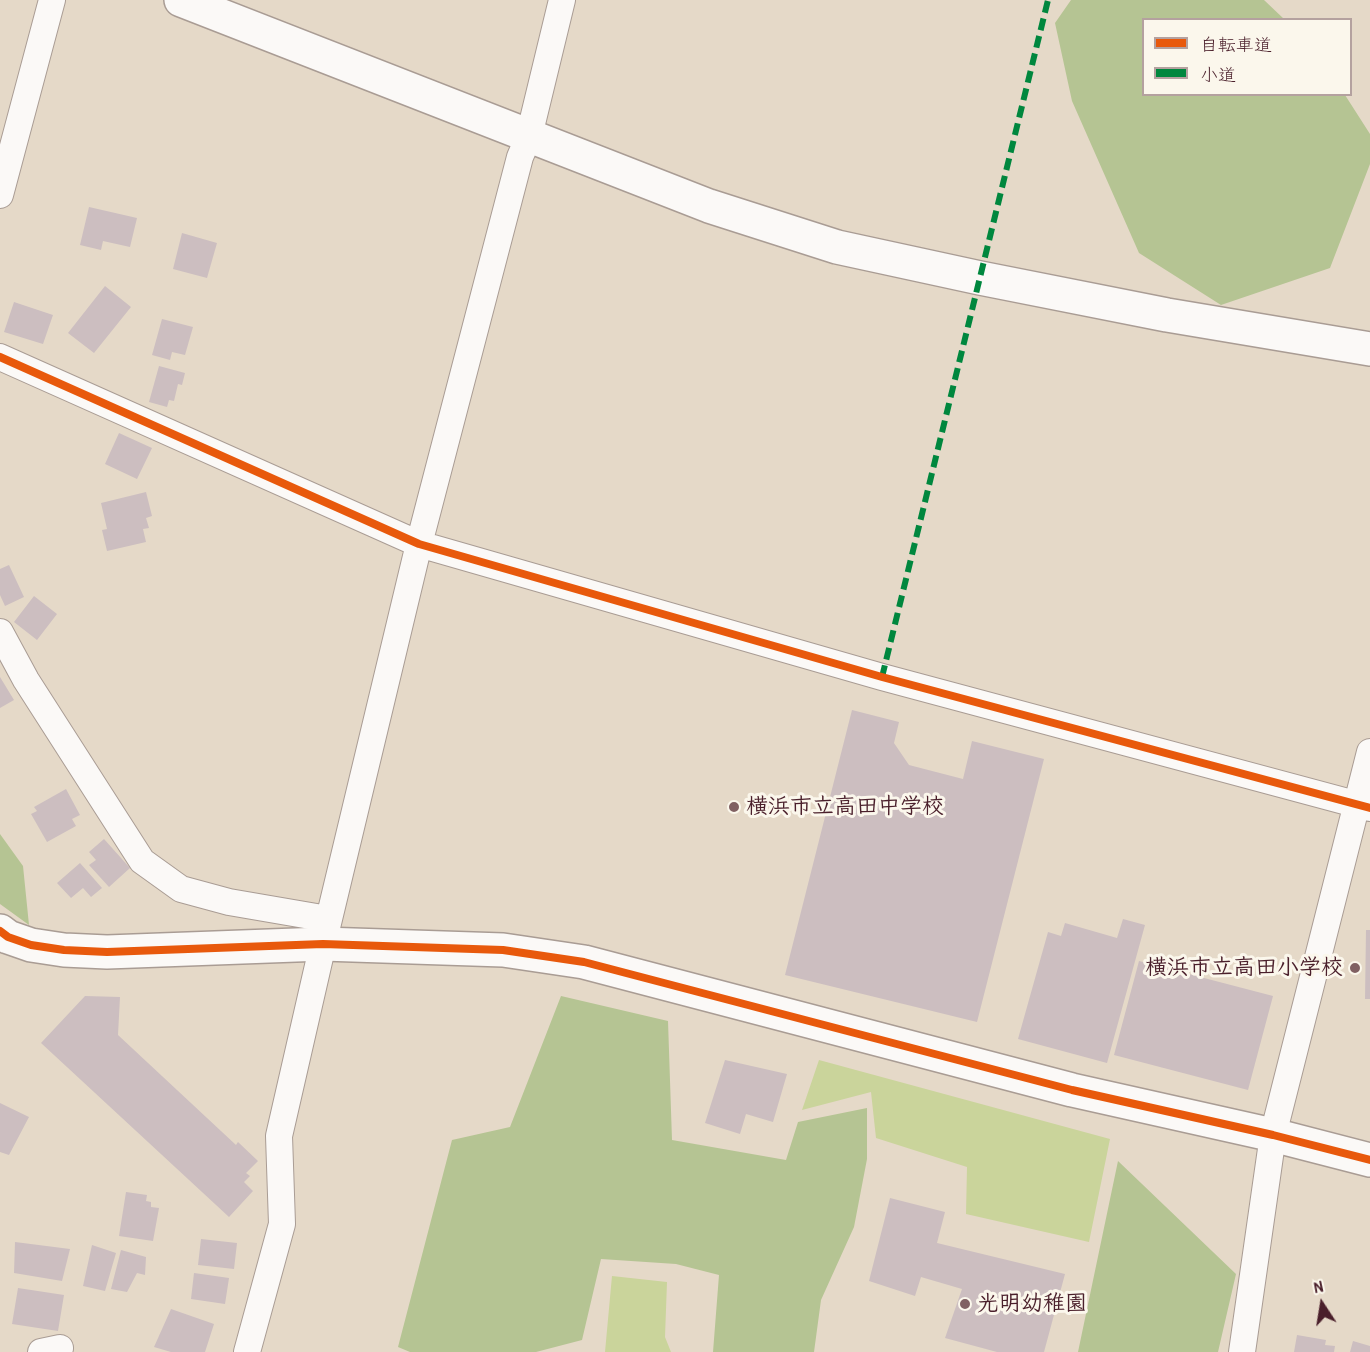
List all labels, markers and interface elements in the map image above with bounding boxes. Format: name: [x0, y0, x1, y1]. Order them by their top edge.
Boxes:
legend: [1142, 18, 1352, 96]
text: 自転車道: [1200, 32, 1272, 57]
text: 小道: [1200, 62, 1236, 87]
place label: 横浜市立高田中学校: [746, 794, 944, 820]
marker: 横浜市立高田中学校: [727, 800, 741, 814]
place label: 横浜市立高田小学校: [1145, 955, 1343, 981]
marker: 横浜市立高田小学校: [1348, 961, 1362, 975]
north arrow: [1292, 1274, 1352, 1334]
text: N: [1312, 1275, 1325, 1298]
place label: 光明幼稚園: [977, 1291, 1087, 1317]
marker: 光明幼稚園: [958, 1297, 972, 1311]

